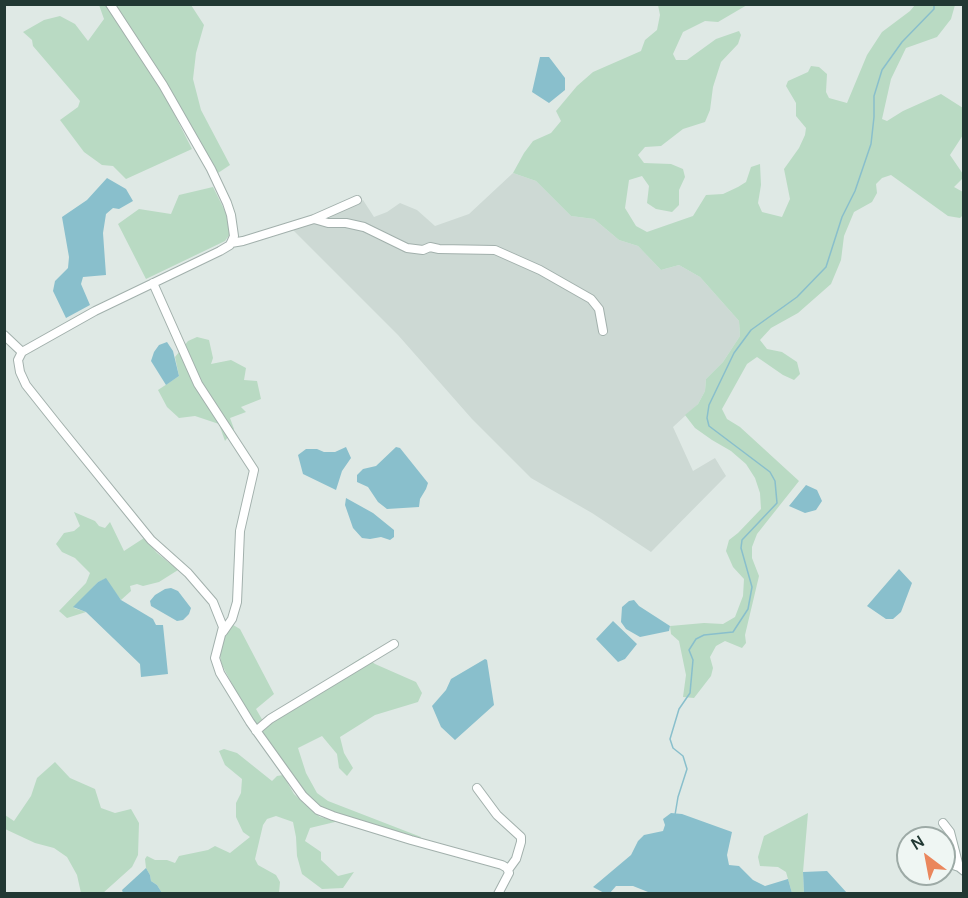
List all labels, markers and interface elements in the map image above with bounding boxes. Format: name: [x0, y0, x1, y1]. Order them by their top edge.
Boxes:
north arrow: [896, 826, 956, 886]
text: N: [907, 830, 928, 855]

